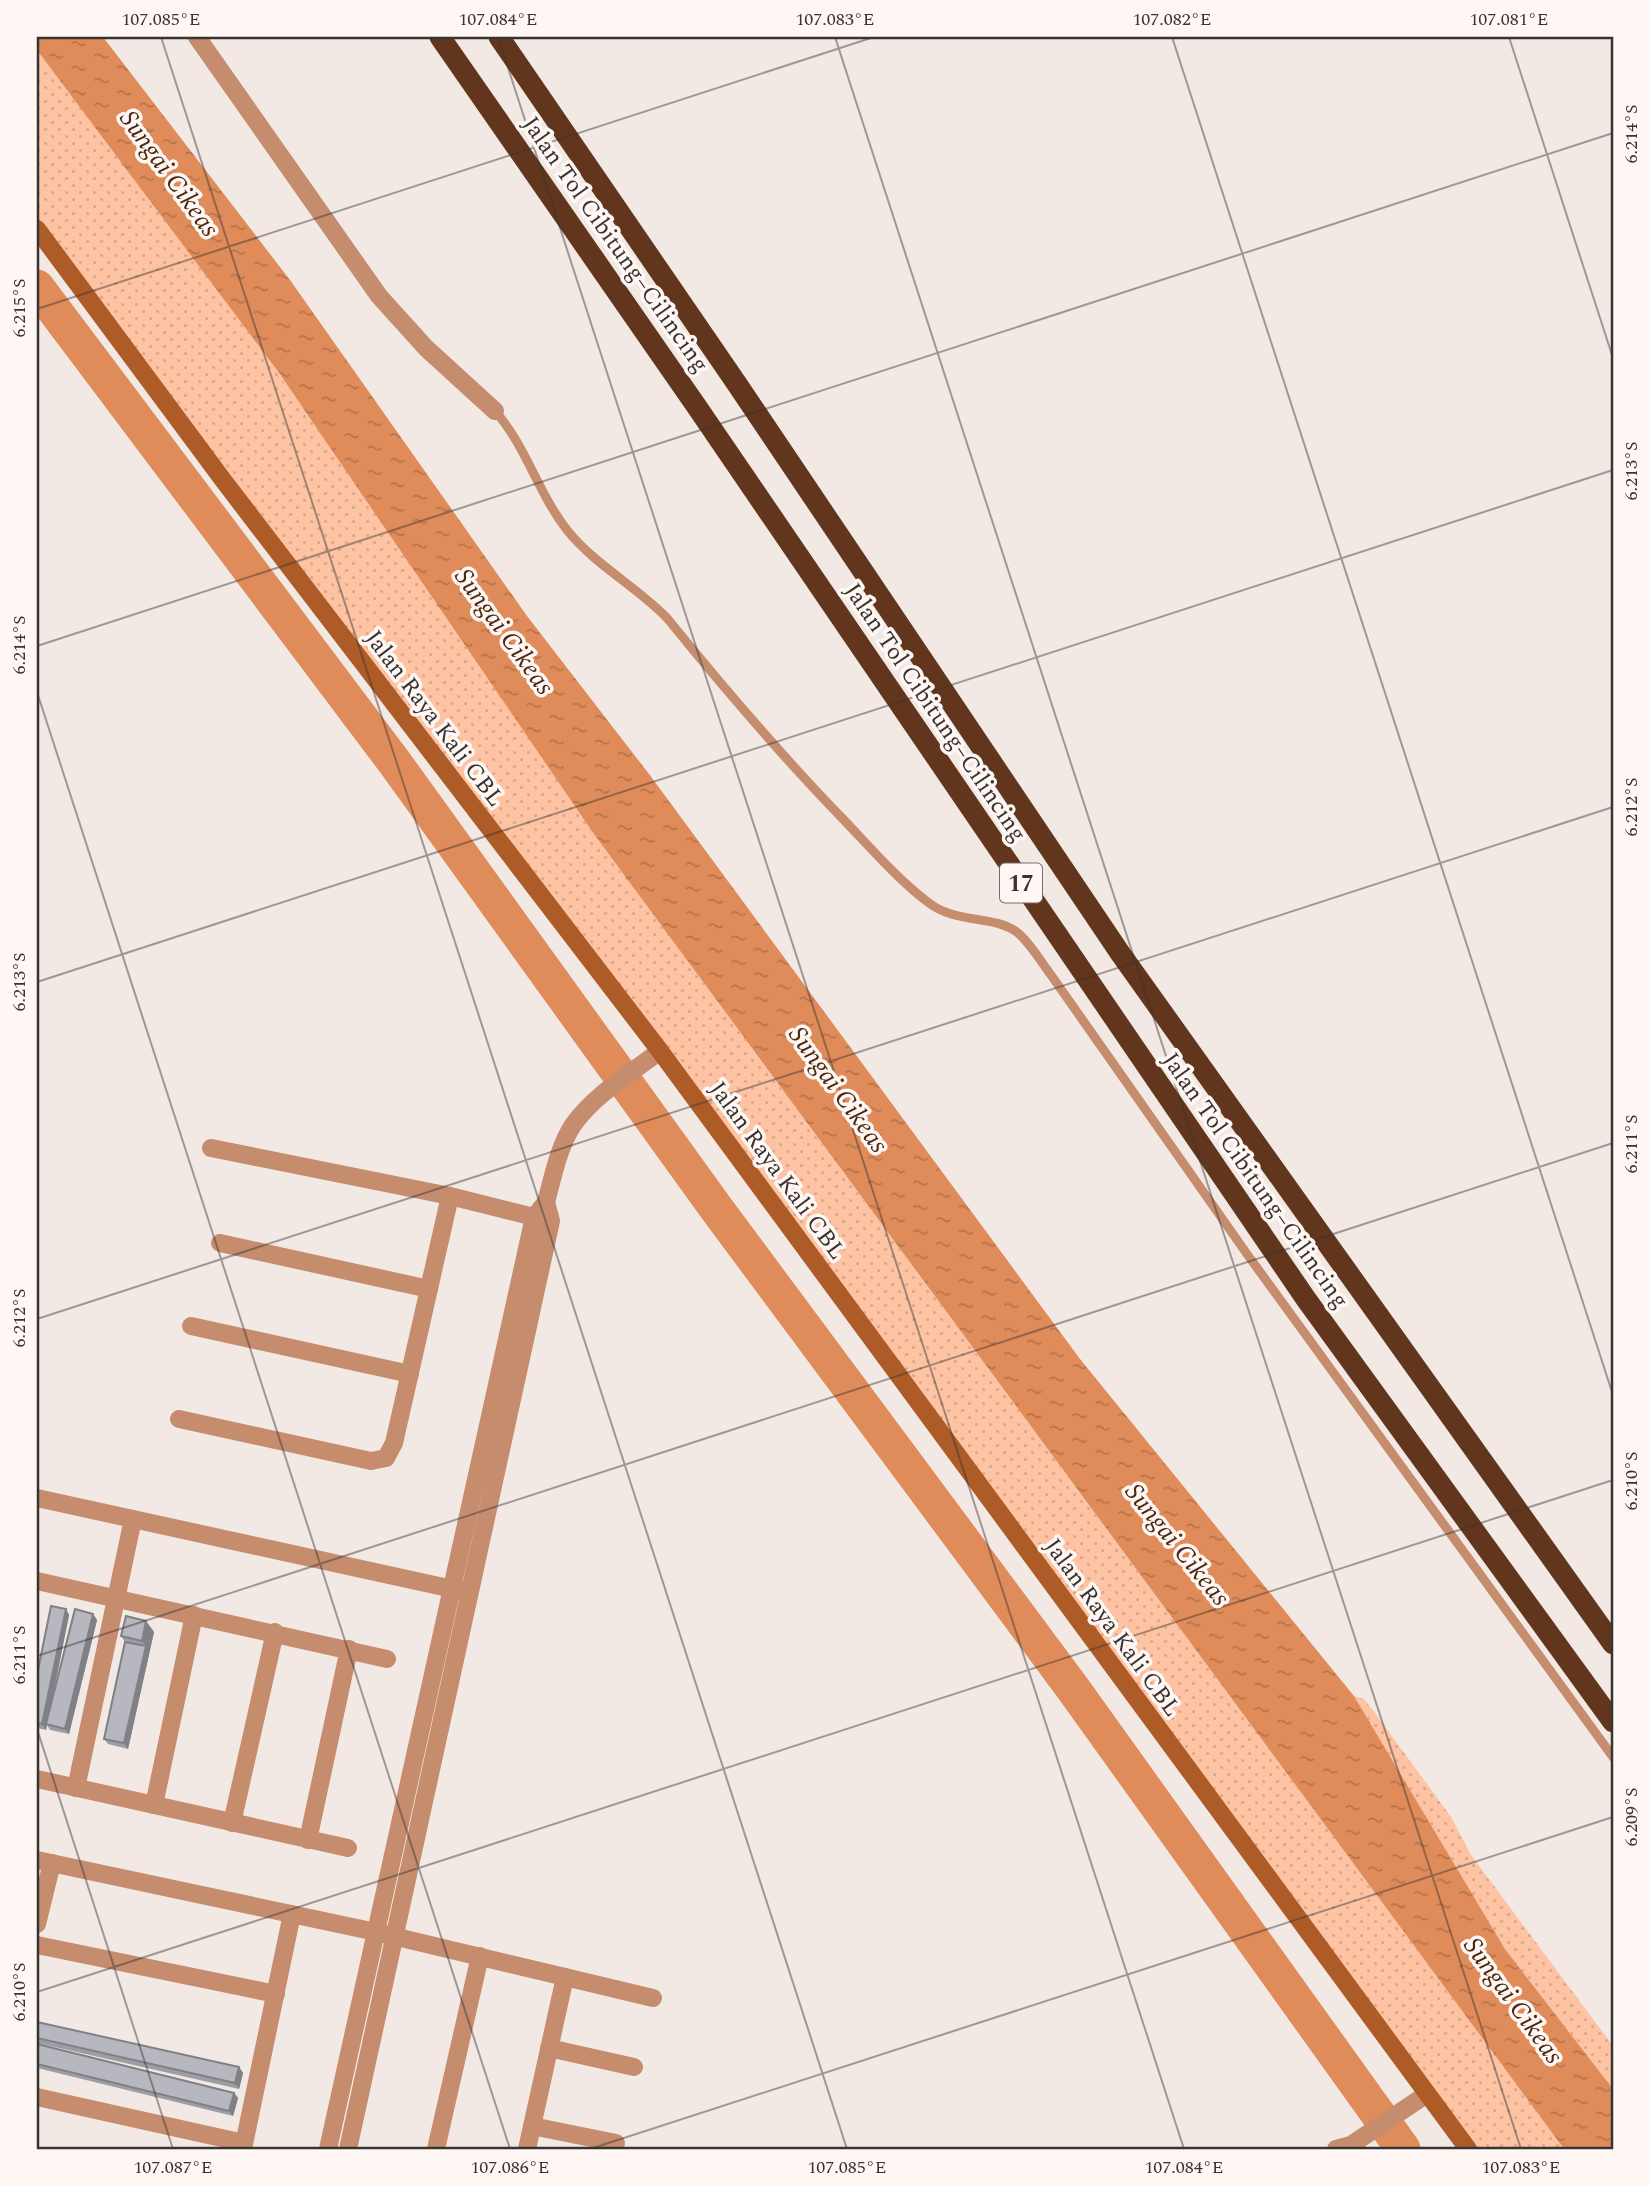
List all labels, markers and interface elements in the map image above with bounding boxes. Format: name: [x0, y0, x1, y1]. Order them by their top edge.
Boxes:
text: 107.085°E: [121, 6, 201, 33]
text: 107.084°E: [458, 6, 538, 33]
text: 107.083°E: [795, 6, 875, 33]
text: 107.082°E: [1132, 6, 1212, 33]
text: 107.081°E: [1469, 6, 1549, 33]
water label: Sungai Cikeas: [109, 102, 229, 246]
text: 6.214°S: [1618, 104, 1645, 164]
street label: Jalan Tol Cibitung–Cilincing: [513, 109, 718, 380]
text: 6.215°S: [6, 278, 33, 338]
text: 6.213°S: [1618, 441, 1645, 501]
water label: Sungai Cikeas: [444, 560, 564, 704]
street label: Jalan Tol Cibitung–Cilincing: [835, 576, 1036, 849]
text: 6.214°S: [6, 615, 33, 675]
street label: Jalan Raya Kali CBL: [356, 623, 513, 815]
text: 6.212°S: [1618, 777, 1645, 837]
road number: 17: [1000, 863, 1042, 902]
text: 6.213°S: [6, 952, 33, 1012]
water label: Sungai Cikeas: [778, 1018, 898, 1162]
street label: Jalan Tol Cibitung–Cilincing: [1153, 1045, 1358, 1316]
street label: Jalan Raya Kali CBL: [700, 1074, 854, 1267]
text: 6.211°S: [1618, 1114, 1645, 1174]
text: 6.212°S: [6, 1288, 33, 1348]
text: 6.210°S: [1618, 1451, 1645, 1511]
water label: Sungai Cikeas: [1115, 1474, 1240, 1615]
street label: Jalan Raya Kali CBL: [1035, 1531, 1189, 1724]
text: 6.211°S: [6, 1625, 33, 1685]
text: 6.209°S: [1618, 1787, 1645, 1847]
water label: Sungai Cikeas: [1453, 1929, 1573, 2073]
text: 6.210°S: [6, 1962, 33, 2022]
text: 107.087°E: [133, 2154, 213, 2181]
text: 107.086°E: [470, 2154, 550, 2181]
text: 107.085°E: [807, 2154, 887, 2181]
text: 107.084°E: [1144, 2154, 1224, 2181]
text: 107.083°E: [1481, 2154, 1561, 2181]

